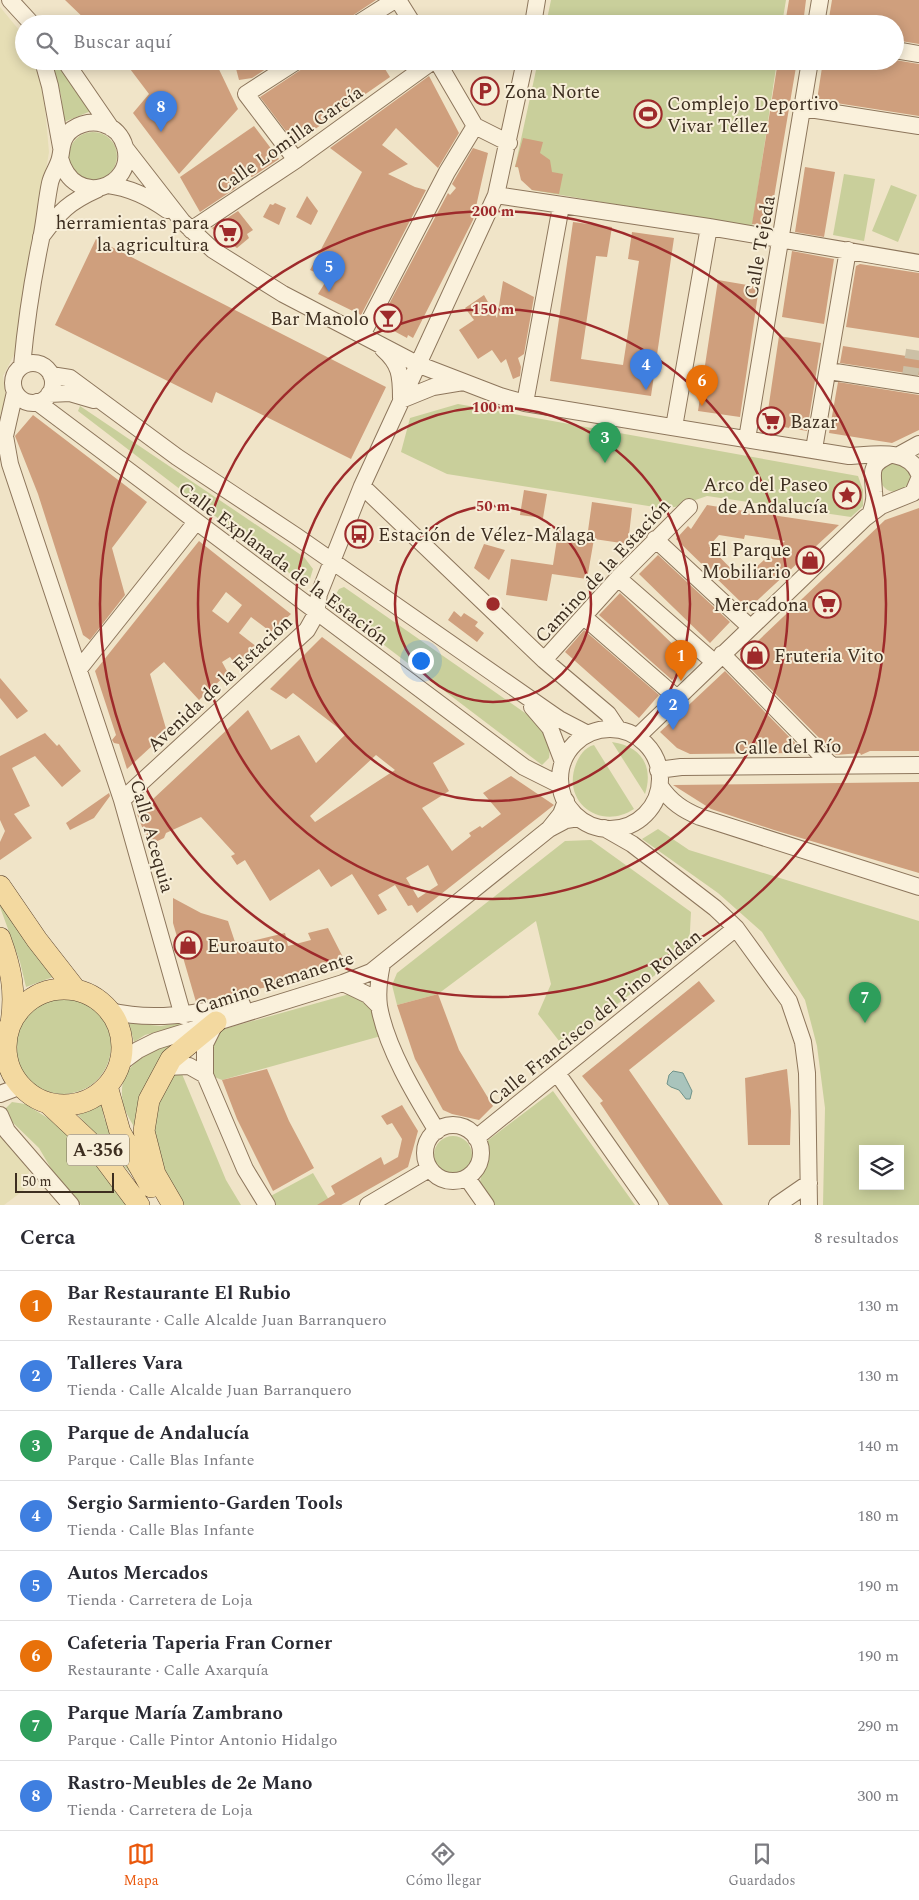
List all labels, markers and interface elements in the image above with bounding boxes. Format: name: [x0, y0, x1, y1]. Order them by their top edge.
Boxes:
search box: [15, 15, 904, 70]
text: Buscar aquí: [73, 28, 172, 57]
icon: search: [33, 29, 61, 57]
parking icon: Zona Norte: [470, 76, 500, 106]
street label: Calle Lomilla García: [210, 78, 370, 202]
place label: Zona Norte: [504, 78, 600, 107]
place label: Complejo Deportivo Vivar Téllez: [667, 90, 839, 141]
pin: 8: [145, 91, 177, 132]
sports icon: Complejo Deportivo Vivar Téllez: [633, 99, 663, 129]
street label: Calle Tejeda: [737, 193, 784, 301]
text: 200 m: [472, 200, 515, 223]
place label: herramientas para la agricultura: [56, 209, 210, 260]
supermarket icon: herramientas para la agricultura: [213, 218, 243, 248]
pin: 5: [313, 251, 345, 292]
text: 150 m: [472, 298, 515, 321]
bar icon: Bar Manolo: [373, 303, 403, 333]
place label: Bar Manolo: [270, 305, 369, 334]
pin: 4: [630, 349, 662, 390]
pin: 6: [686, 365, 718, 406]
text: 100 m: [472, 396, 515, 419]
supermarket icon: Bazar: [756, 406, 786, 436]
place label: Bazar: [790, 408, 838, 437]
pin: 3: [589, 422, 621, 463]
place label: Arco del Paseo de Andalucía: [703, 471, 829, 522]
street label: Calle Explanada de la Estación: [172, 475, 395, 653]
place icon: Arco del Paseo de Andalucía: [832, 480, 862, 510]
street label: Camino de la Estación: [528, 492, 678, 650]
text: 50 m: [476, 495, 511, 518]
bus stop icon: Estación de Vélez-Málaga: [344, 519, 374, 549]
place label: Estación de Vélez-Málaga: [378, 521, 596, 550]
place label: El Parque Mobiliario: [701, 536, 791, 587]
shop icon: El Parque Mobiliario: [795, 545, 825, 575]
supermarket icon: Mercadona: [812, 589, 842, 619]
place label: Mercadona: [714, 591, 809, 620]
centre of rings: [484, 595, 502, 613]
street label: Avenida de la Estación: [141, 609, 300, 760]
pin: 1: [665, 640, 697, 681]
shop icon: Fruteria Vito: [740, 640, 770, 670]
place label: Fruteria Vito: [774, 642, 884, 671]
your location: [408, 648, 434, 674]
pin: 2: [657, 689, 689, 730]
street label: Calle del Río: [734, 732, 842, 763]
street label: Calle Acequia: [122, 776, 182, 897]
street label: Calle Francisco del Pino Roldan: [482, 922, 708, 1114]
shop icon: Euroauto: [173, 930, 203, 960]
place label: Euroauto: [207, 932, 285, 961]
street label: Camino Remanente: [191, 944, 358, 1023]
pin: 7: [849, 982, 881, 1023]
road number: A-356: [67, 1134, 129, 1166]
map controls: [859, 1145, 904, 1190]
button: layers: [859, 1145, 904, 1190]
scale bar: [15, 1170, 114, 1193]
text: 50 m: [22, 1171, 52, 1192]
text: Cerca: [20, 1222, 75, 1254]
text: 8 resultados: [814, 1226, 899, 1250]
text: Bar Restaurante El Rubio: [67, 1279, 291, 1308]
text: 1: [32, 1294, 40, 1318]
text: 130 m: [857, 1294, 899, 1318]
text: Restaurante · Calle Alcalde Juan Barranquero: [67, 1308, 387, 1332]
text: Talleres Vara: [67, 1349, 183, 1378]
text: 2: [32, 1364, 40, 1388]
text: 130 m: [857, 1364, 899, 1388]
text: Tienda · Calle Alcalde Juan Barranquero: [67, 1378, 352, 1402]
text: Parque de Andalucía: [67, 1419, 249, 1448]
text: 3: [32, 1434, 40, 1458]
text: 140 m: [857, 1434, 899, 1458]
text: Parque · Calle Blas Infante: [67, 1448, 255, 1472]
text: Sergio Sarmiento-Garden Tools: [67, 1489, 343, 1518]
text: 4: [32, 1504, 40, 1528]
text: 180 m: [857, 1504, 899, 1528]
text: Tienda · Calle Blas Infante: [67, 1518, 254, 1542]
text: Autos Mercados: [67, 1559, 208, 1588]
text: 5: [32, 1574, 40, 1598]
text: 190 m: [857, 1574, 899, 1598]
text: Tienda · Carretera de Loja: [67, 1588, 253, 1612]
text: Cafeteria Taperia Fran Corner: [67, 1629, 332, 1658]
text: 6: [32, 1644, 40, 1668]
text: 190 m: [857, 1644, 899, 1668]
text: Restaurante · Calle Axarquía: [67, 1658, 269, 1682]
text: Parque María Zambrano: [67, 1699, 283, 1728]
text: 7: [32, 1714, 40, 1738]
text: 290 m: [857, 1714, 899, 1738]
text: Parque · Calle Pintor Antonio Hidalgo: [67, 1728, 337, 1752]
text: Rastro-Meubles de 2e Mano: [67, 1769, 312, 1798]
text: 8: [32, 1784, 40, 1808]
text: 300 m: [857, 1784, 899, 1808]
text: Tienda · Carretera de Loja: [67, 1798, 253, 1822]
tab: Mapa: [123, 1840, 159, 1891]
tab: Cómo llegar: [406, 1840, 481, 1891]
tab: Guardados: [728, 1840, 795, 1891]

